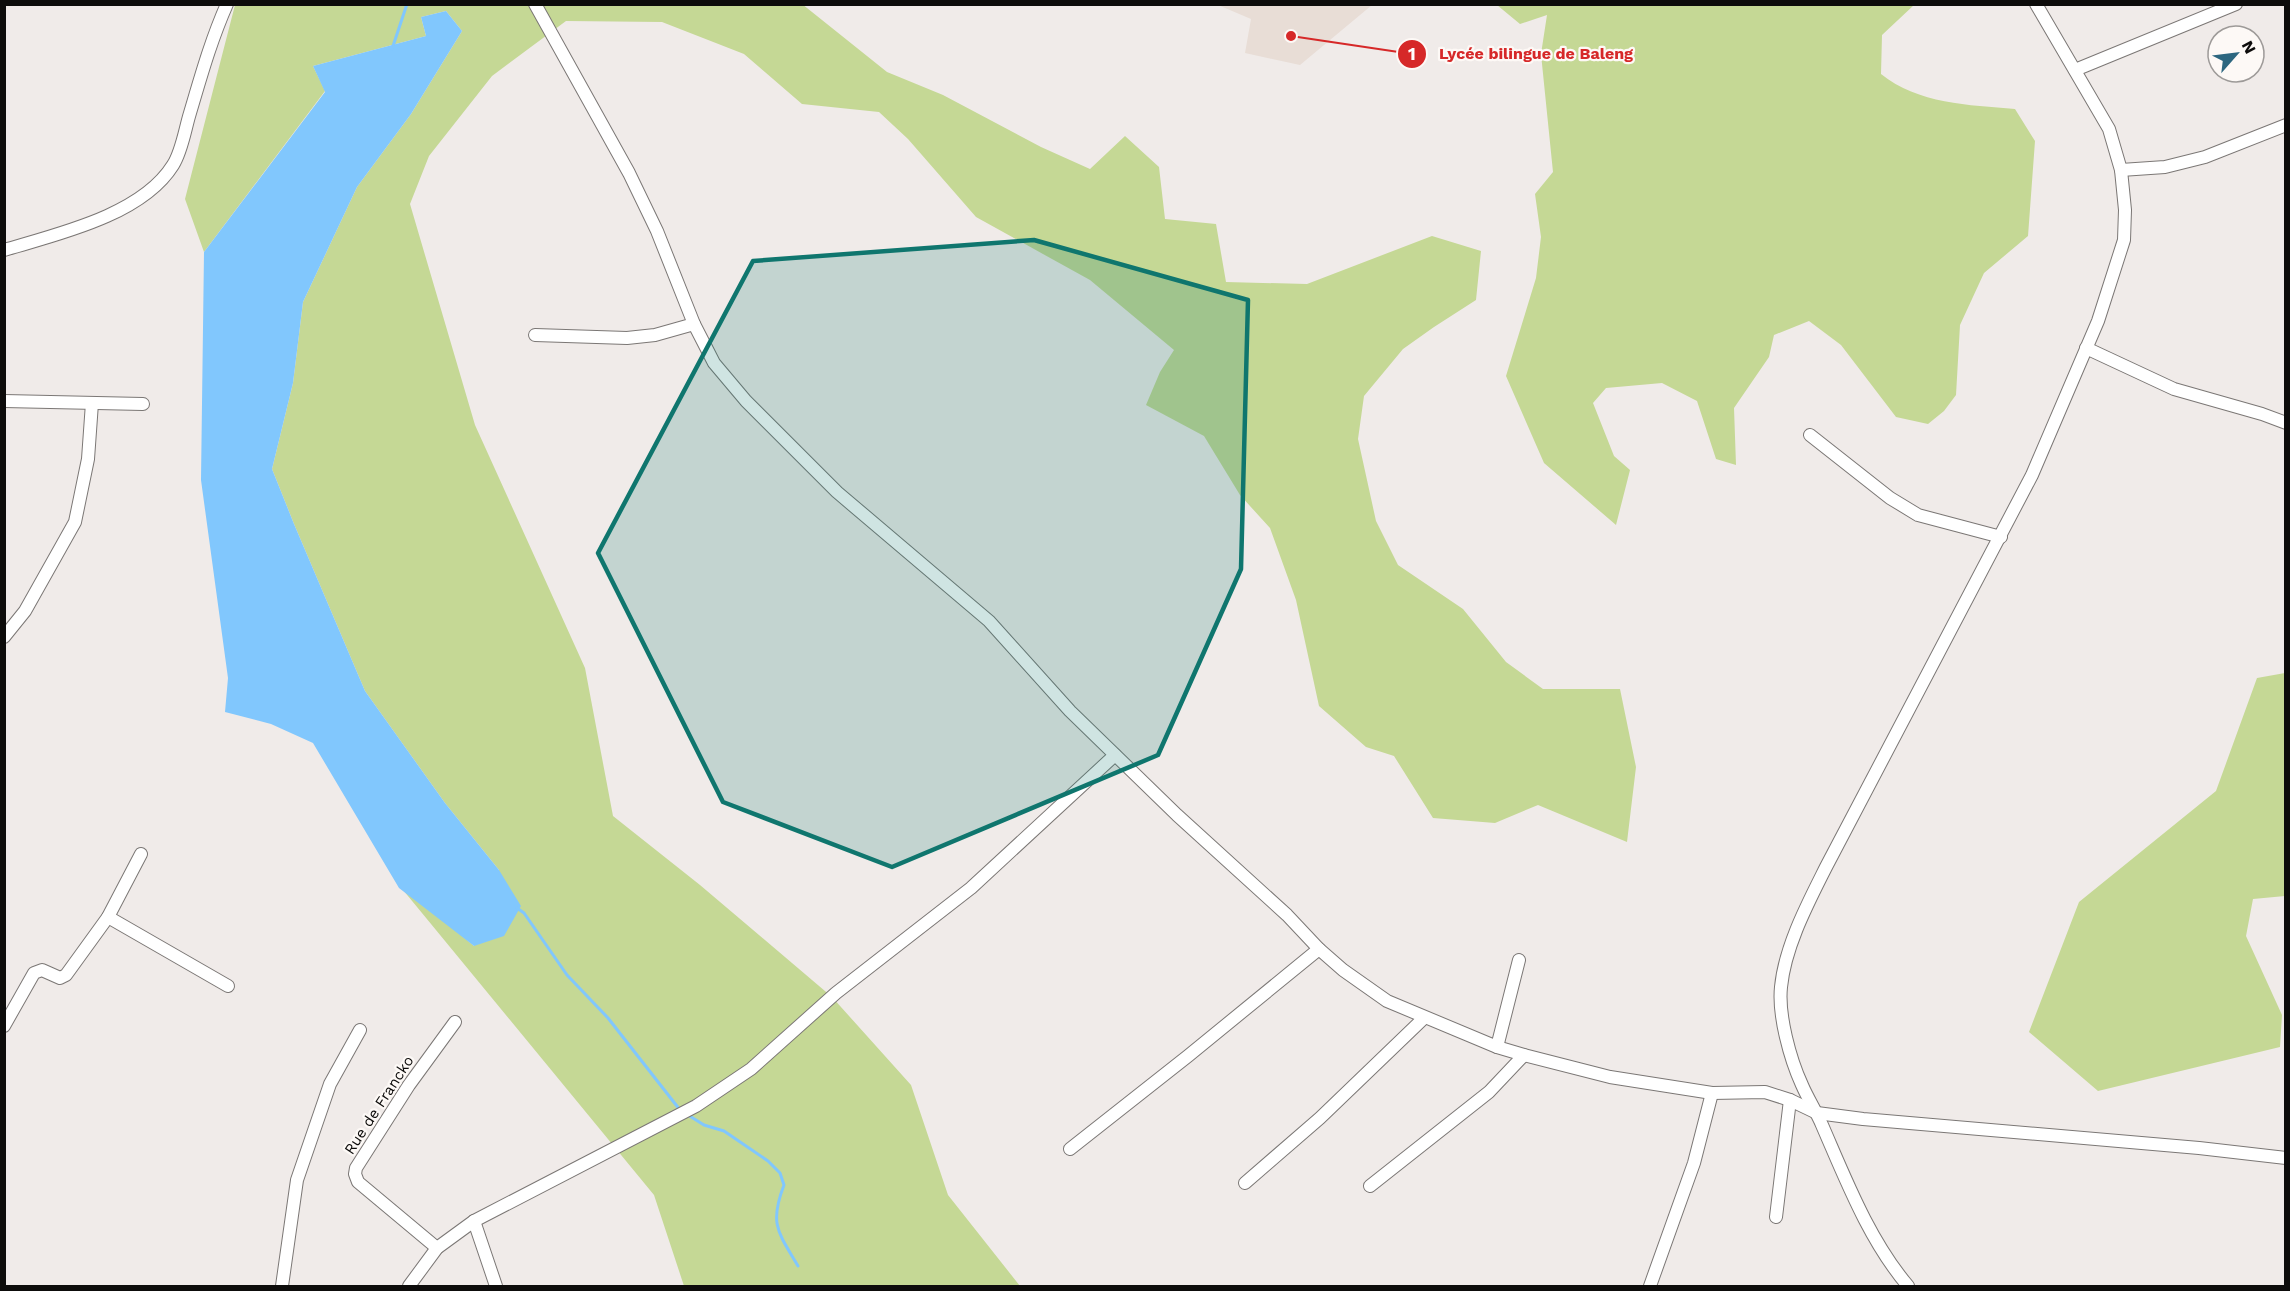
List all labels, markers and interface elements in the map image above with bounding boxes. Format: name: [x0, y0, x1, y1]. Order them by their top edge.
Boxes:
north arrow: [2206, 24, 2266, 84]
callout: Lycée bilingue de Baleng: [1397, 37, 1645, 71]
text: N: [2238, 37, 2260, 57]
text: 1: [1408, 43, 1416, 64]
text: Lycée bilingue de Baleng: [1439, 44, 1633, 63]
street label: Rue de Francko: [340, 1052, 418, 1158]

